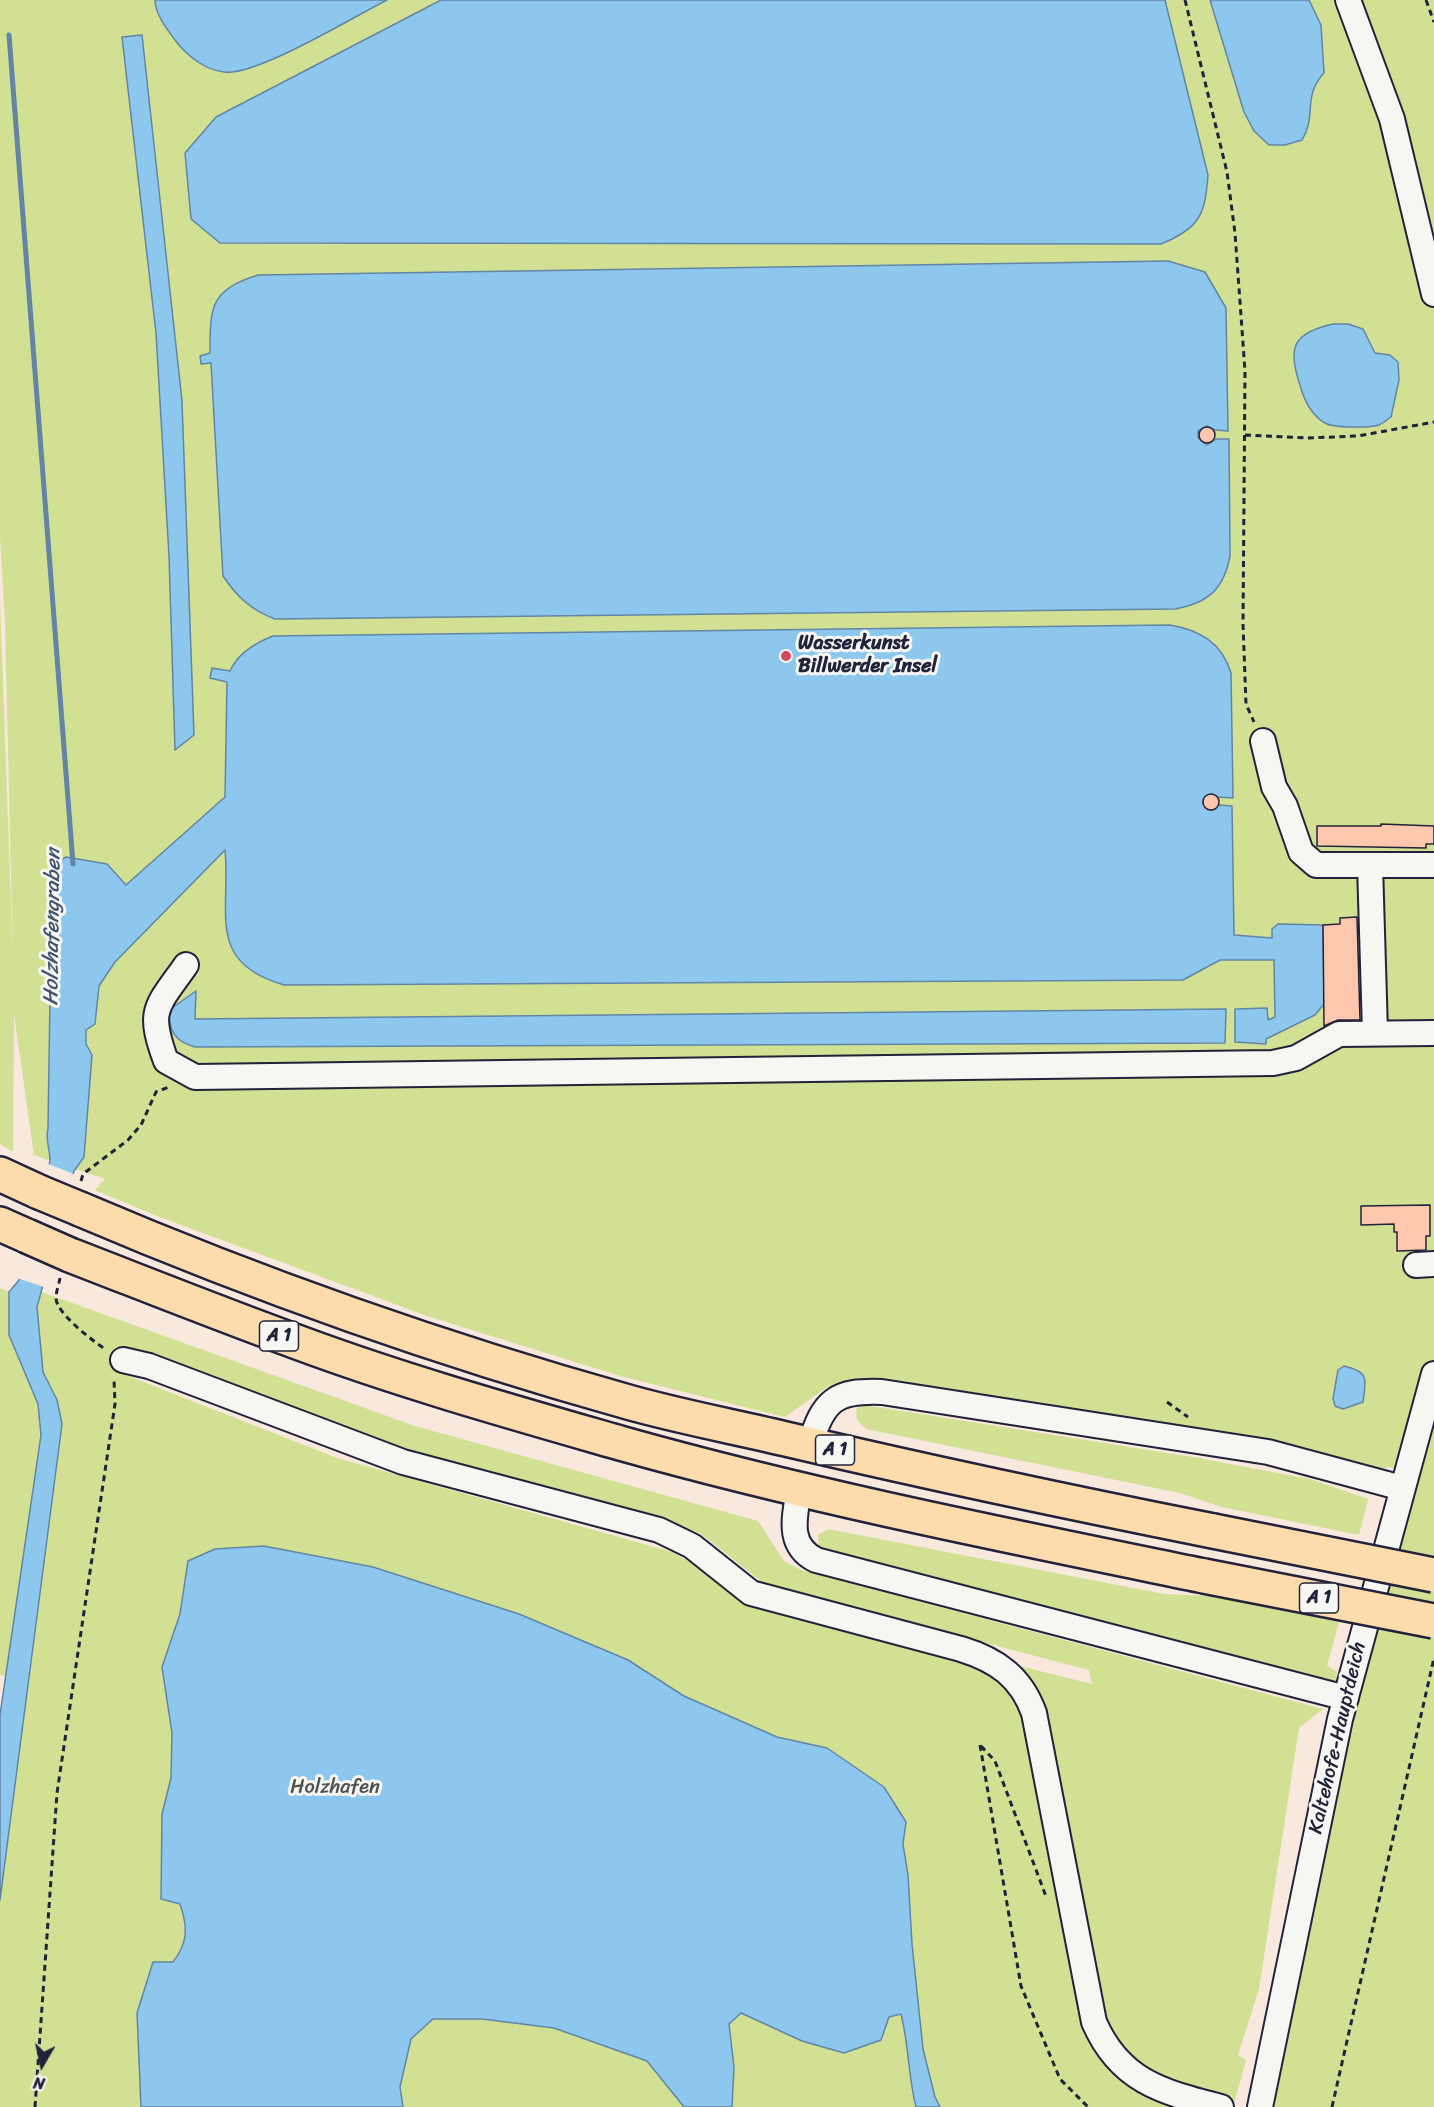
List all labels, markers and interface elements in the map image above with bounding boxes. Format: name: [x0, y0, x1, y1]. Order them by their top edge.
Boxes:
place label: Wasserkunst Billwerder Insel: [798, 632, 937, 679]
marker: Wasserkunst Billwerder Insel: [779, 649, 793, 663]
water label: Holzhafengraben: [39, 848, 67, 1006]
road number: A 1: [260, 1321, 298, 1351]
road number: A 1: [816, 1435, 854, 1465]
road number: A 1: [1300, 1583, 1338, 1613]
street label: Kaltehofe-Hauptdeich: [1304, 1640, 1372, 1836]
park label: Holzhafen: [290, 1776, 380, 1800]
north arrow: [12, 2035, 72, 2095]
text: N: [31, 2068, 47, 2098]

